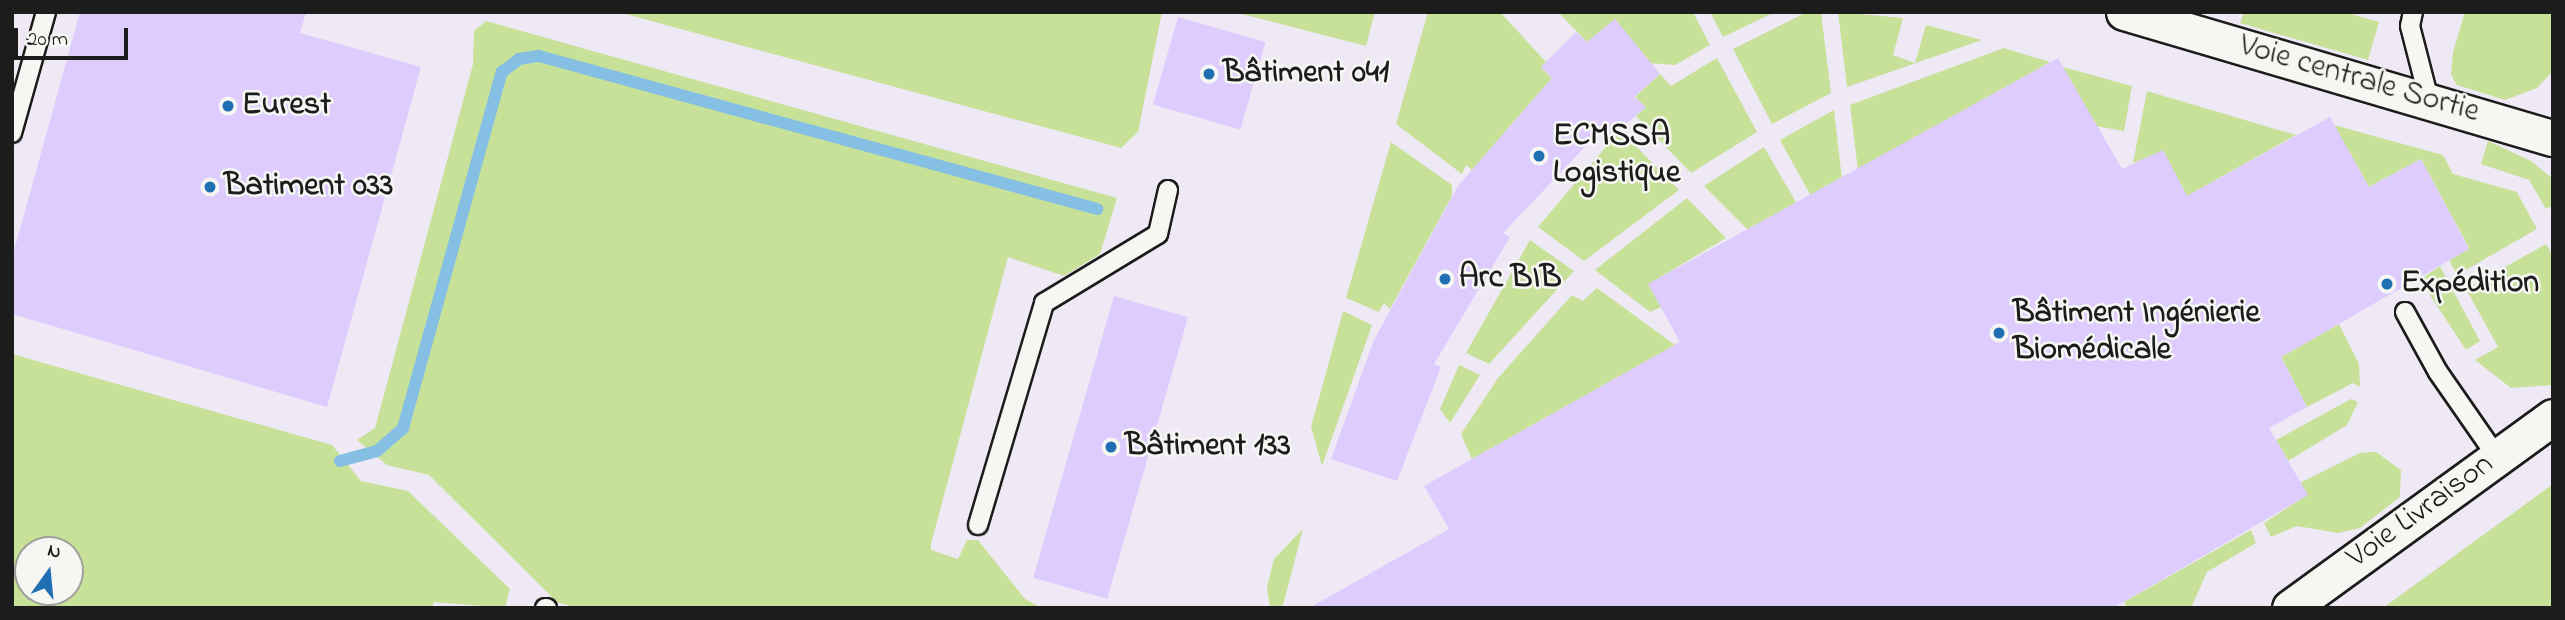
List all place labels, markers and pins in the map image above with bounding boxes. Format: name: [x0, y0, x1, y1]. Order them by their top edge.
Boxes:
place label: Bâtiment 041: [1223, 55, 1389, 93]
marker: Bâtiment 041: [1201, 66, 1217, 82]
place label: Eurest: [242, 87, 331, 125]
marker: Eurest: [220, 98, 236, 114]
place label: ECMSSA Logistique: [1553, 119, 1680, 194]
marker: ECMSSA Logistique: [1531, 148, 1547, 164]
place label: Batiment 033: [224, 168, 393, 206]
marker: Batiment 033: [202, 179, 218, 195]
place label: Arc BIB: [1459, 260, 1561, 298]
place label: Expédition: [2401, 265, 2539, 303]
marker: Arc BIB: [1437, 271, 1453, 287]
marker: Expédition: [2379, 276, 2395, 292]
place label: Bâtiment Ingénierie Biomédicale: [2013, 296, 2260, 371]
marker: Bâtiment Ingénierie Biomédicale: [1991, 325, 2007, 341]
place label: Bâtiment 133: [1125, 428, 1291, 466]
marker: Bâtiment 133: [1103, 439, 1119, 455]

